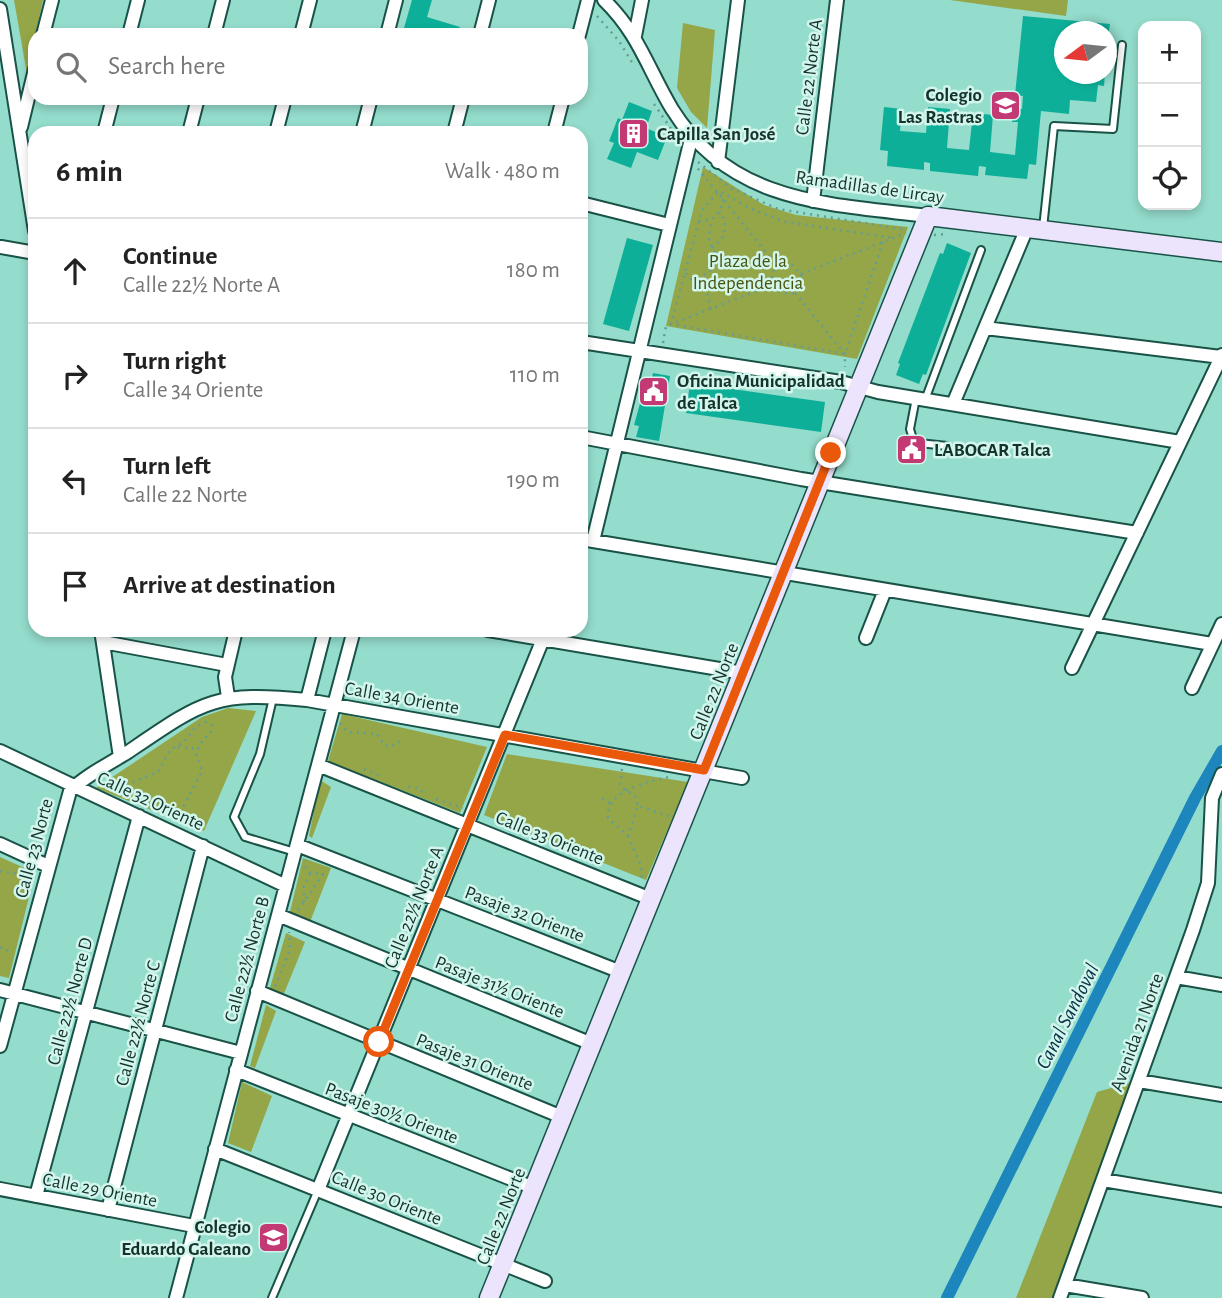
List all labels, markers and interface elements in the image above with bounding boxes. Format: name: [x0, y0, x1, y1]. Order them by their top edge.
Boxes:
street label: Calle 22 Norte A: [793, 18, 826, 136]
north arrow: [1054, 21, 1117, 84]
map controls: [1138, 21, 1201, 210]
button: +: [1138, 21, 1201, 84]
search box: [28, 28, 588, 105]
icon: search: [52, 48, 90, 86]
text: Search here: [108, 53, 226, 79]
button: −: [1138, 84, 1201, 147]
place label: Colegio Las Rastras: [898, 86, 982, 127]
school or university icon: Colegio Las Rastras: [988, 88, 1022, 122]
building icon: Capilla San José: [617, 116, 651, 150]
place label: Capilla San José: [657, 125, 776, 144]
button: locate: [1138, 147, 1201, 210]
text: 6 min: [56, 157, 123, 187]
text: Walk · 480 m: [445, 160, 560, 183]
street label: Ramadillas de Lircay: [794, 168, 945, 207]
text: Continue: [123, 243, 218, 269]
icon: ahead: [56, 252, 94, 290]
park label: Plaza de la Independencia: [693, 252, 804, 293]
text: 180 m: [507, 259, 560, 282]
text: Calle 22½ Norte A: [123, 274, 280, 297]
text: Turn right: [123, 348, 226, 374]
icon: right: [56, 357, 94, 395]
text: 110 m: [510, 364, 560, 387]
place label: Oficina Municipalidad de Talca: [677, 372, 845, 413]
public building icon: Oficina Municipalidad de Talca: [637, 374, 671, 408]
text: Calle 34 Oriente: [123, 379, 263, 402]
public building icon: LABOCAR Talca: [894, 432, 928, 466]
route end: [815, 437, 846, 468]
place label: LABOCAR Talca: [934, 441, 1051, 460]
text: Turn left: [123, 453, 211, 479]
icon: left: [56, 462, 94, 500]
text: 190 m: [507, 469, 560, 492]
text: Calle 22 Norte: [123, 484, 247, 507]
icon: arrive: [56, 567, 94, 605]
text: Arrive at destination: [123, 572, 336, 598]
street label: Calle 22 Norte: [686, 640, 742, 743]
street label: Calle 34 Oriente: [343, 679, 460, 718]
street label: Calle 32 Oriente: [94, 768, 207, 834]
street label: Calle 23 Norte: [12, 797, 57, 900]
street label: Calle 33 Oriente: [493, 808, 606, 869]
street label: Calle 22½ Norte A: [381, 844, 448, 971]
street label: Pasaje 32 Oriente: [462, 883, 587, 946]
street label: Calle 22½ Norte B: [222, 895, 273, 1024]
street label: Calle 22½ Norte D: [44, 936, 97, 1067]
street label: Pasaje 31½ Oriente: [432, 953, 567, 1022]
street label: Calle 22½ Norte C: [113, 959, 164, 1088]
water label: Canal Sandoval: [1032, 960, 1103, 1072]
street label: Avenida 21 Norte: [1107, 971, 1168, 1094]
route start: [363, 1026, 394, 1057]
street label: Pasaje 31 Oriente: [413, 1030, 536, 1094]
street label: Pasaje 30½ Oriente: [322, 1079, 461, 1147]
street label: Calle 22 Norte: [473, 1165, 529, 1268]
street label: Calle 30 Oriente: [329, 1168, 444, 1229]
street label: Calle 29 Oriente: [41, 1170, 159, 1211]
place label: Colegio Eduardo Galeano: [121, 1218, 251, 1259]
school or university icon: Colegio Eduardo Galeano: [257, 1220, 291, 1254]

